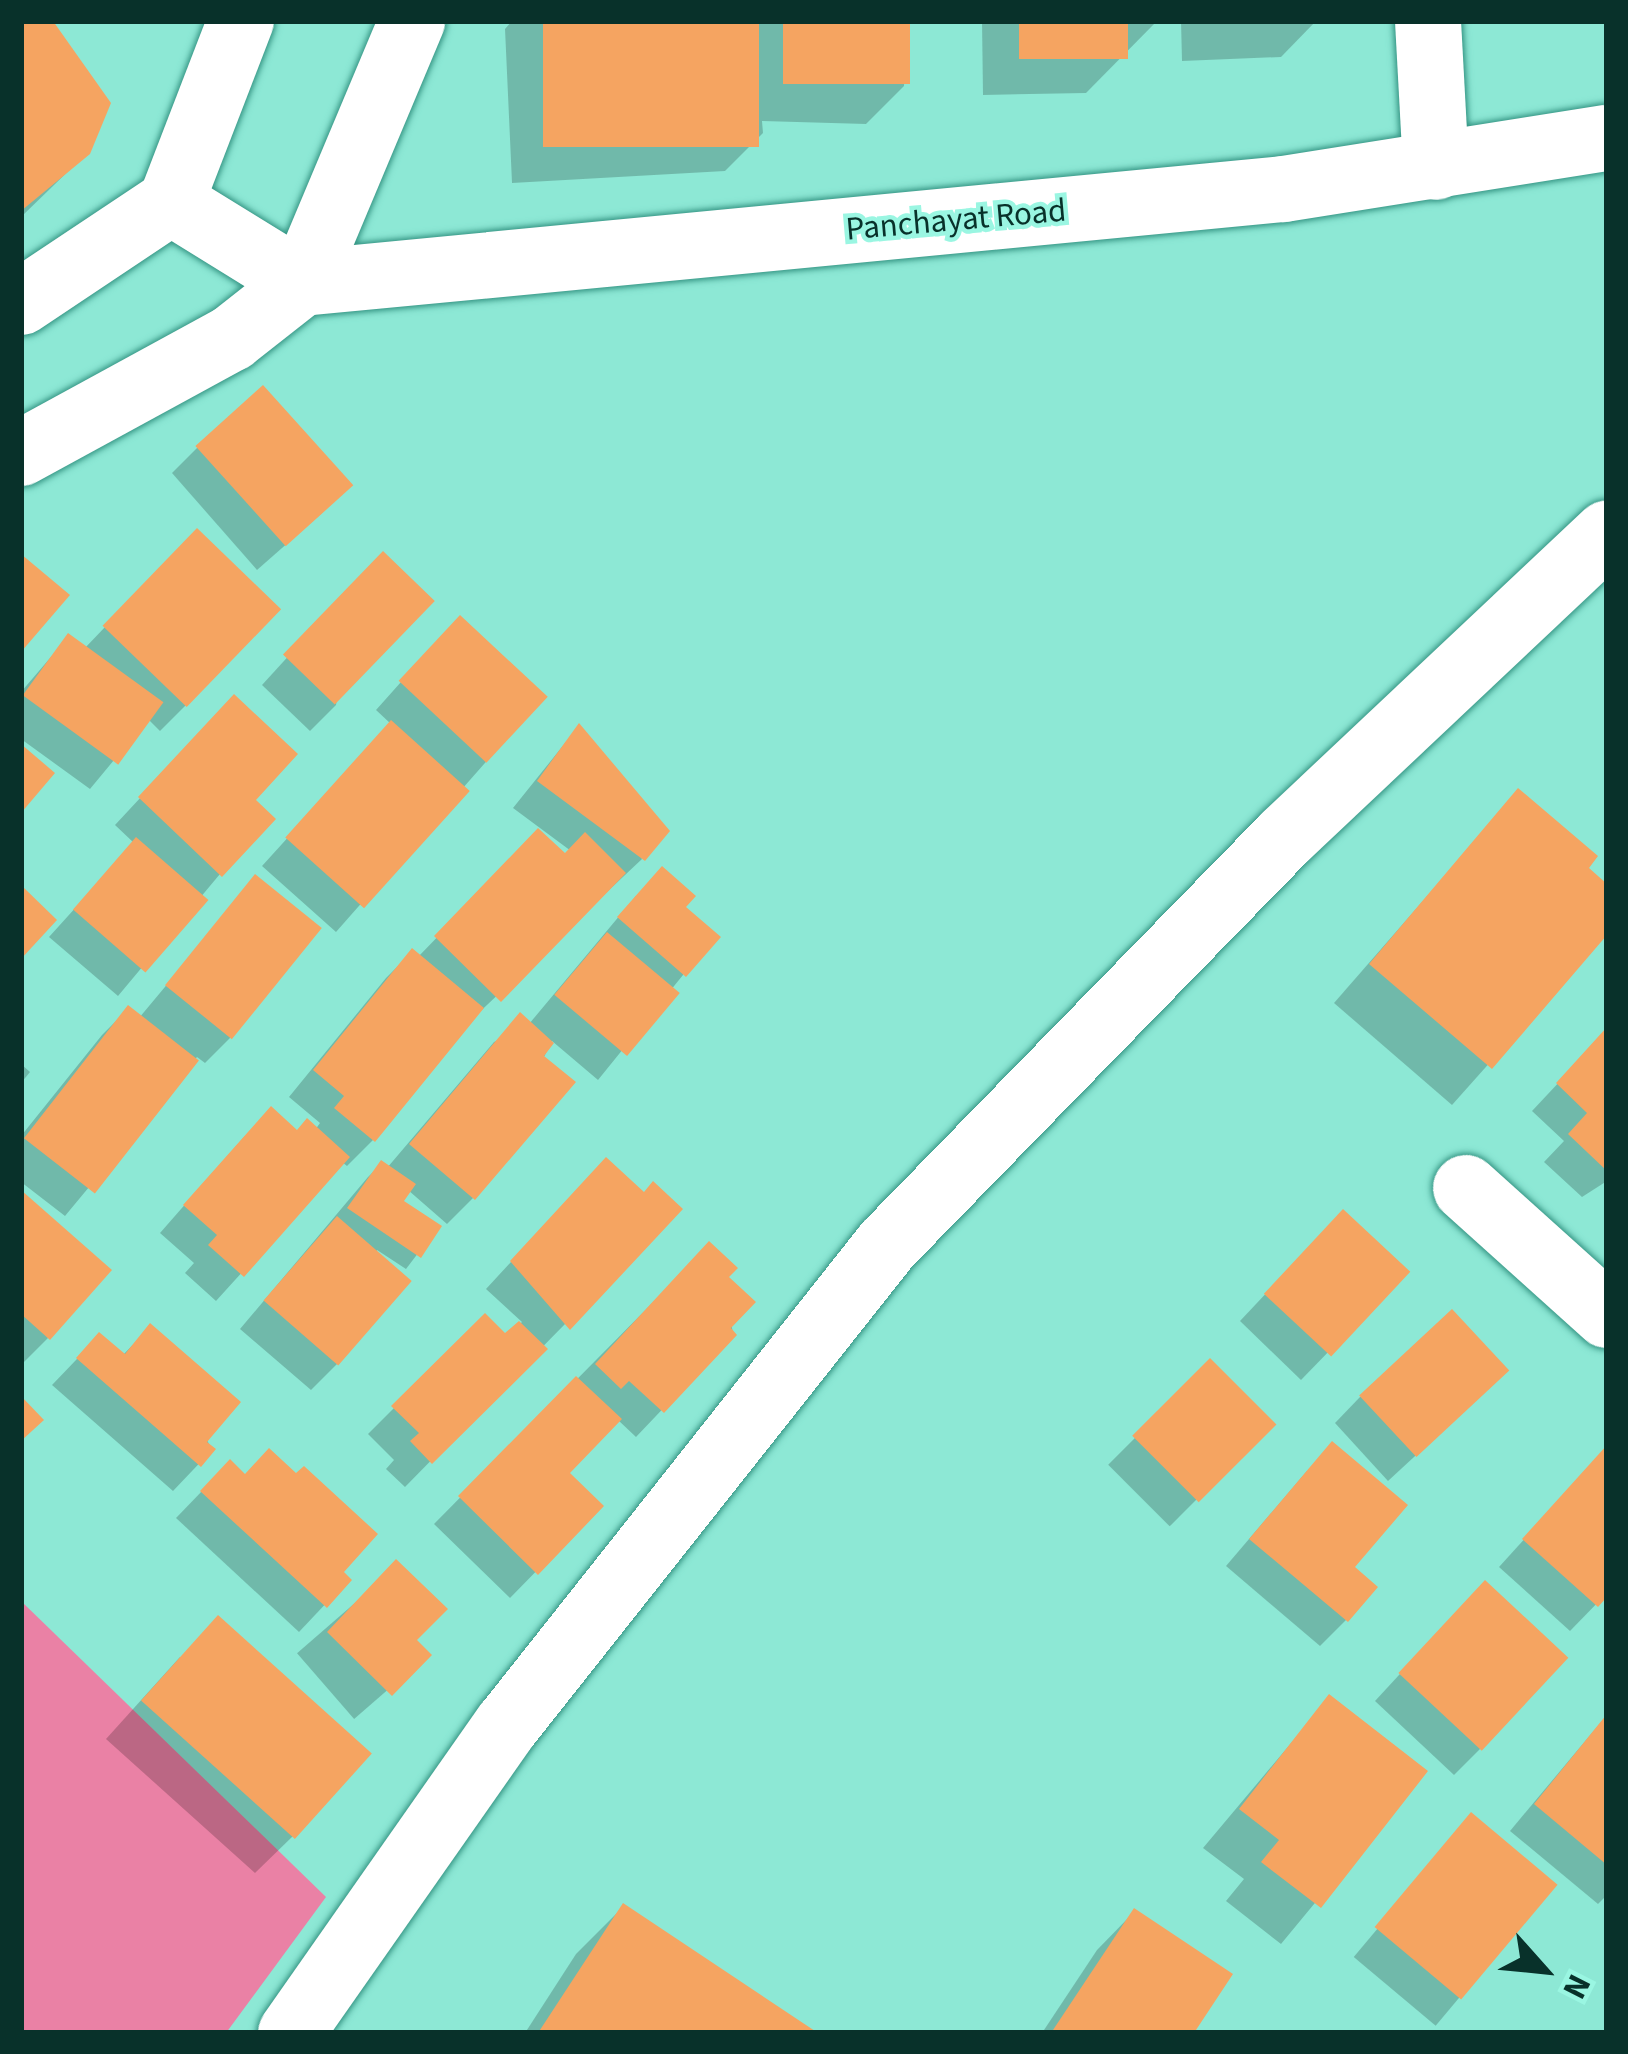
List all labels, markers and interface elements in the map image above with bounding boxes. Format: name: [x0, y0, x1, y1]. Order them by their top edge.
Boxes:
street label: Panchayat Road: [844, 191, 1068, 249]
north arrow: [1484, 1910, 1604, 2030]
text: N: [1551, 1966, 1602, 2007]

